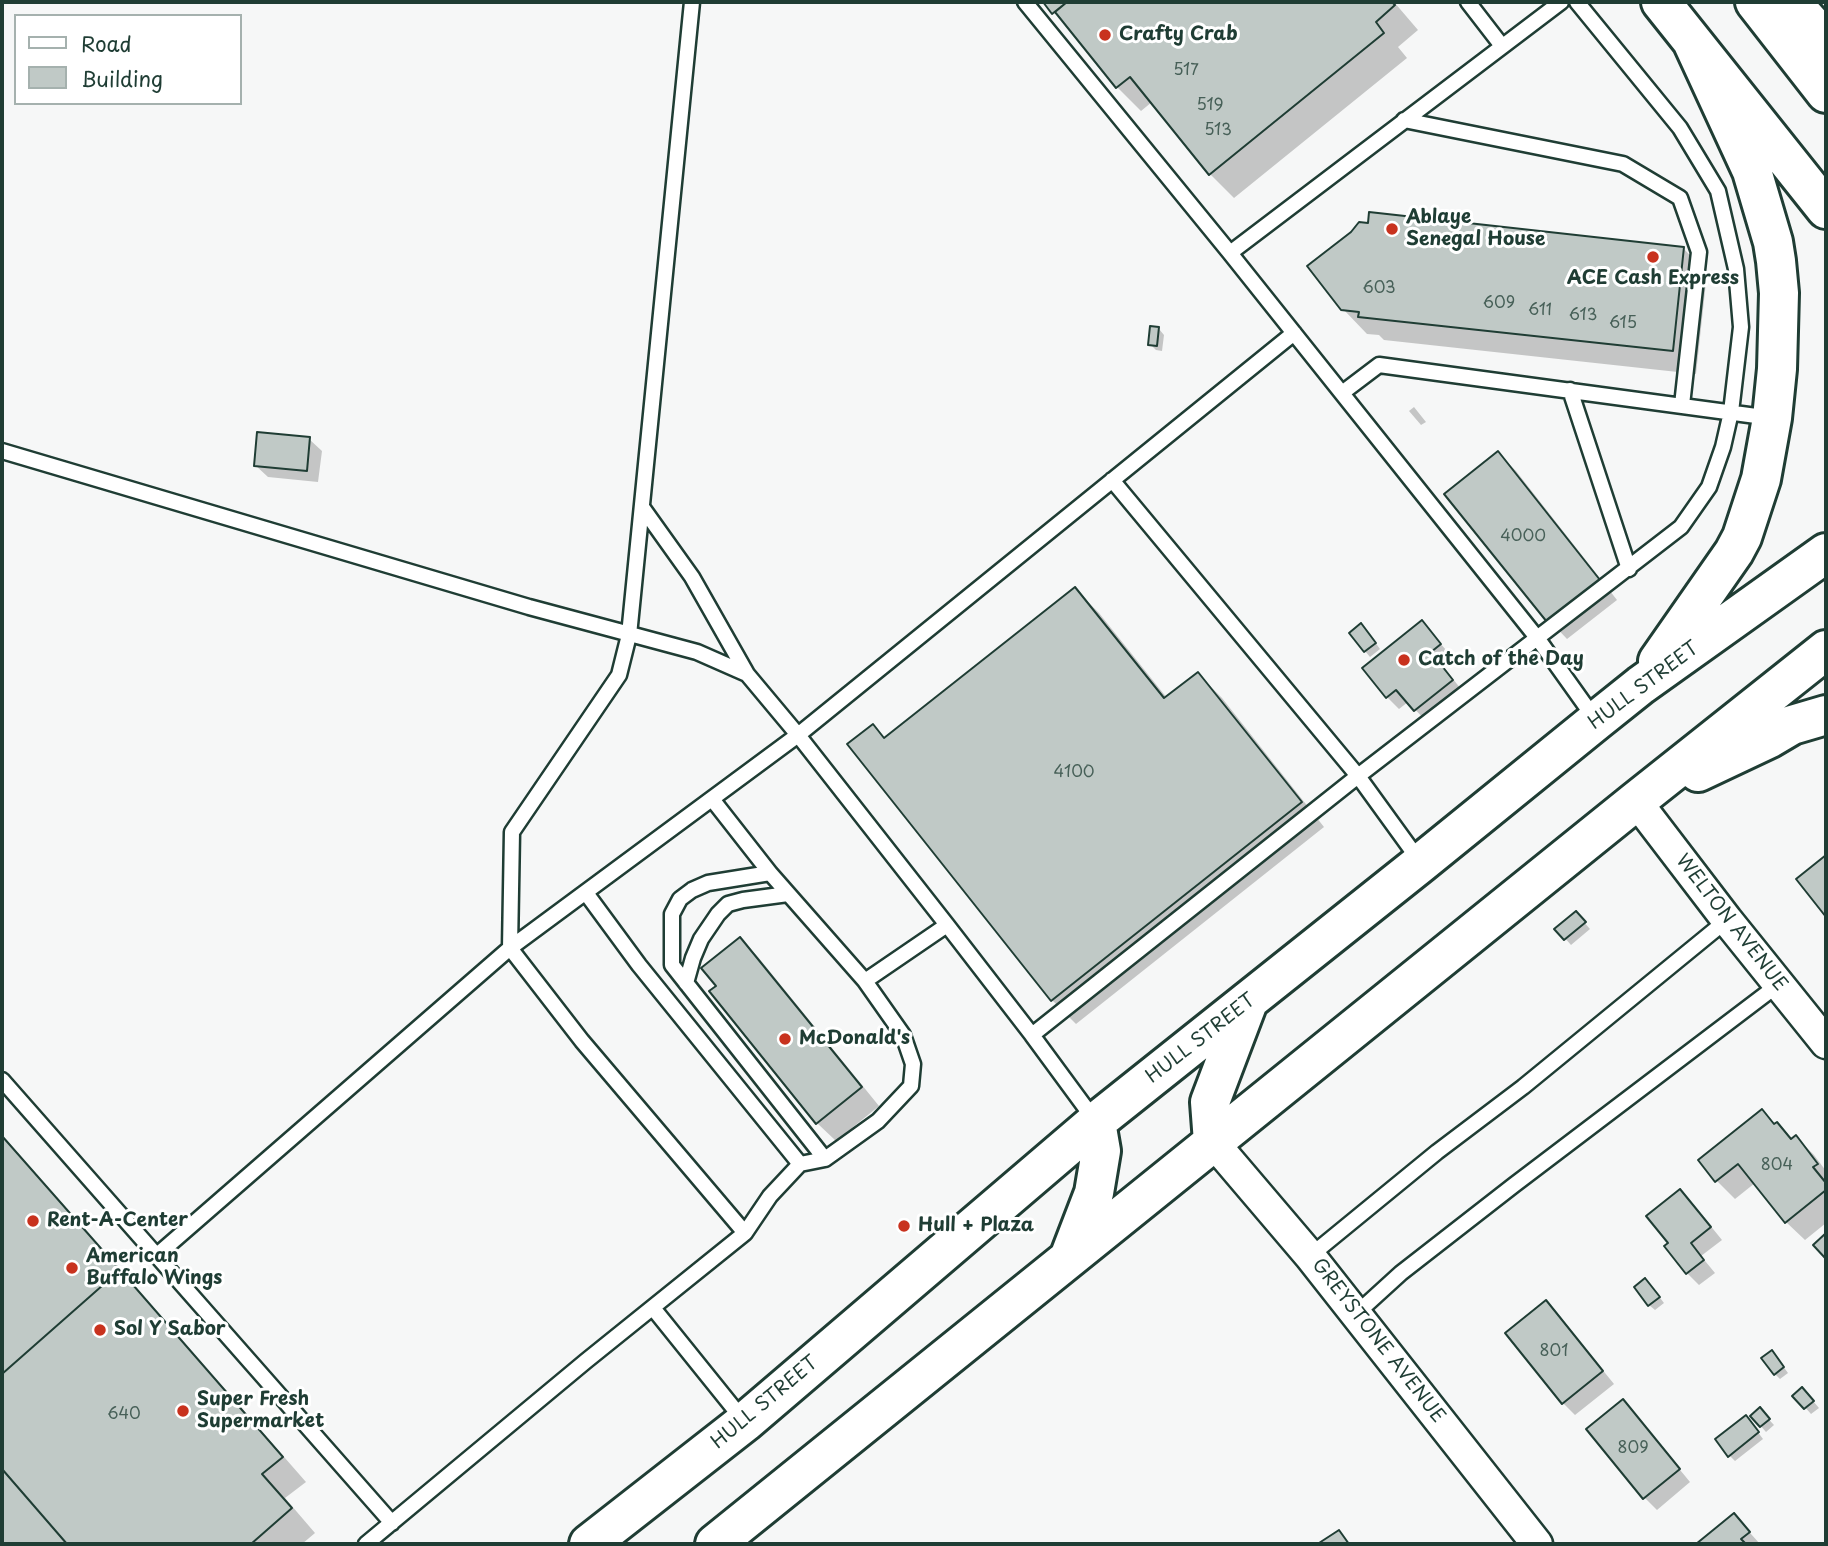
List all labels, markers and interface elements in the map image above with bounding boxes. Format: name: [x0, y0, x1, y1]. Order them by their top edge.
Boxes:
legend: [14, 14, 242, 105]
place label: Crafty Crab: [1119, 24, 1238, 46]
text: Road: [81, 27, 132, 59]
marker: Crafty Crab: [1097, 27, 1113, 43]
house number: 517: [1173, 61, 1199, 81]
text: Building: [81, 62, 163, 94]
house number: 519: [1196, 96, 1224, 116]
house number: 513: [1204, 121, 1232, 141]
place label: Ablaye Senegal House: [1406, 207, 1545, 251]
marker: Ablaye Senegal House: [1384, 221, 1400, 237]
marker: ACE Cash Express: [1645, 249, 1661, 265]
place label: ACE Cash Express: [1567, 268, 1739, 290]
house number: 603: [1362, 279, 1396, 299]
house number: 609: [1483, 294, 1515, 314]
house number: 611: [1528, 301, 1552, 321]
house number: 613: [1569, 306, 1597, 326]
house number: 615: [1609, 314, 1637, 334]
house number: 4000: [1500, 527, 1546, 547]
street label: HULL STREET: [1584, 637, 1704, 735]
place label: Catch of the Day: [1418, 649, 1584, 671]
marker: Catch of the Day: [1396, 652, 1412, 668]
house number: 4100: [1053, 763, 1095, 783]
street label: WELTON AVENUE: [1670, 850, 1792, 996]
street label: HULL STREET: [1142, 989, 1260, 1089]
place label: McDonald's: [799, 1028, 910, 1050]
marker: McDonald's: [777, 1031, 793, 1047]
house number: 804: [1761, 1156, 1793, 1176]
place label: Rent-A-Center: [47, 1210, 188, 1232]
marker: Rent-A-Center: [25, 1213, 41, 1229]
place label: Hull + Plaza: [918, 1215, 1034, 1237]
marker: Hull + Plaza: [896, 1218, 912, 1234]
place label: American Buffalo Wings: [86, 1246, 222, 1290]
street label: GREYSTONE AVENUE: [1307, 1254, 1449, 1428]
marker: American Buffalo Wings: [64, 1260, 80, 1276]
place label: Sol Y Sabor: [114, 1319, 226, 1341]
marker: Sol Y Sabor: [92, 1322, 108, 1338]
house number: 801: [1540, 1342, 1568, 1362]
street label: HULL STREET: [707, 1352, 823, 1454]
place label: Super Fresh Supermarket: [197, 1389, 324, 1433]
marker: Super Fresh Supermarket: [175, 1403, 191, 1419]
house number: 640: [107, 1405, 141, 1425]
house number: 809: [1617, 1439, 1649, 1459]

